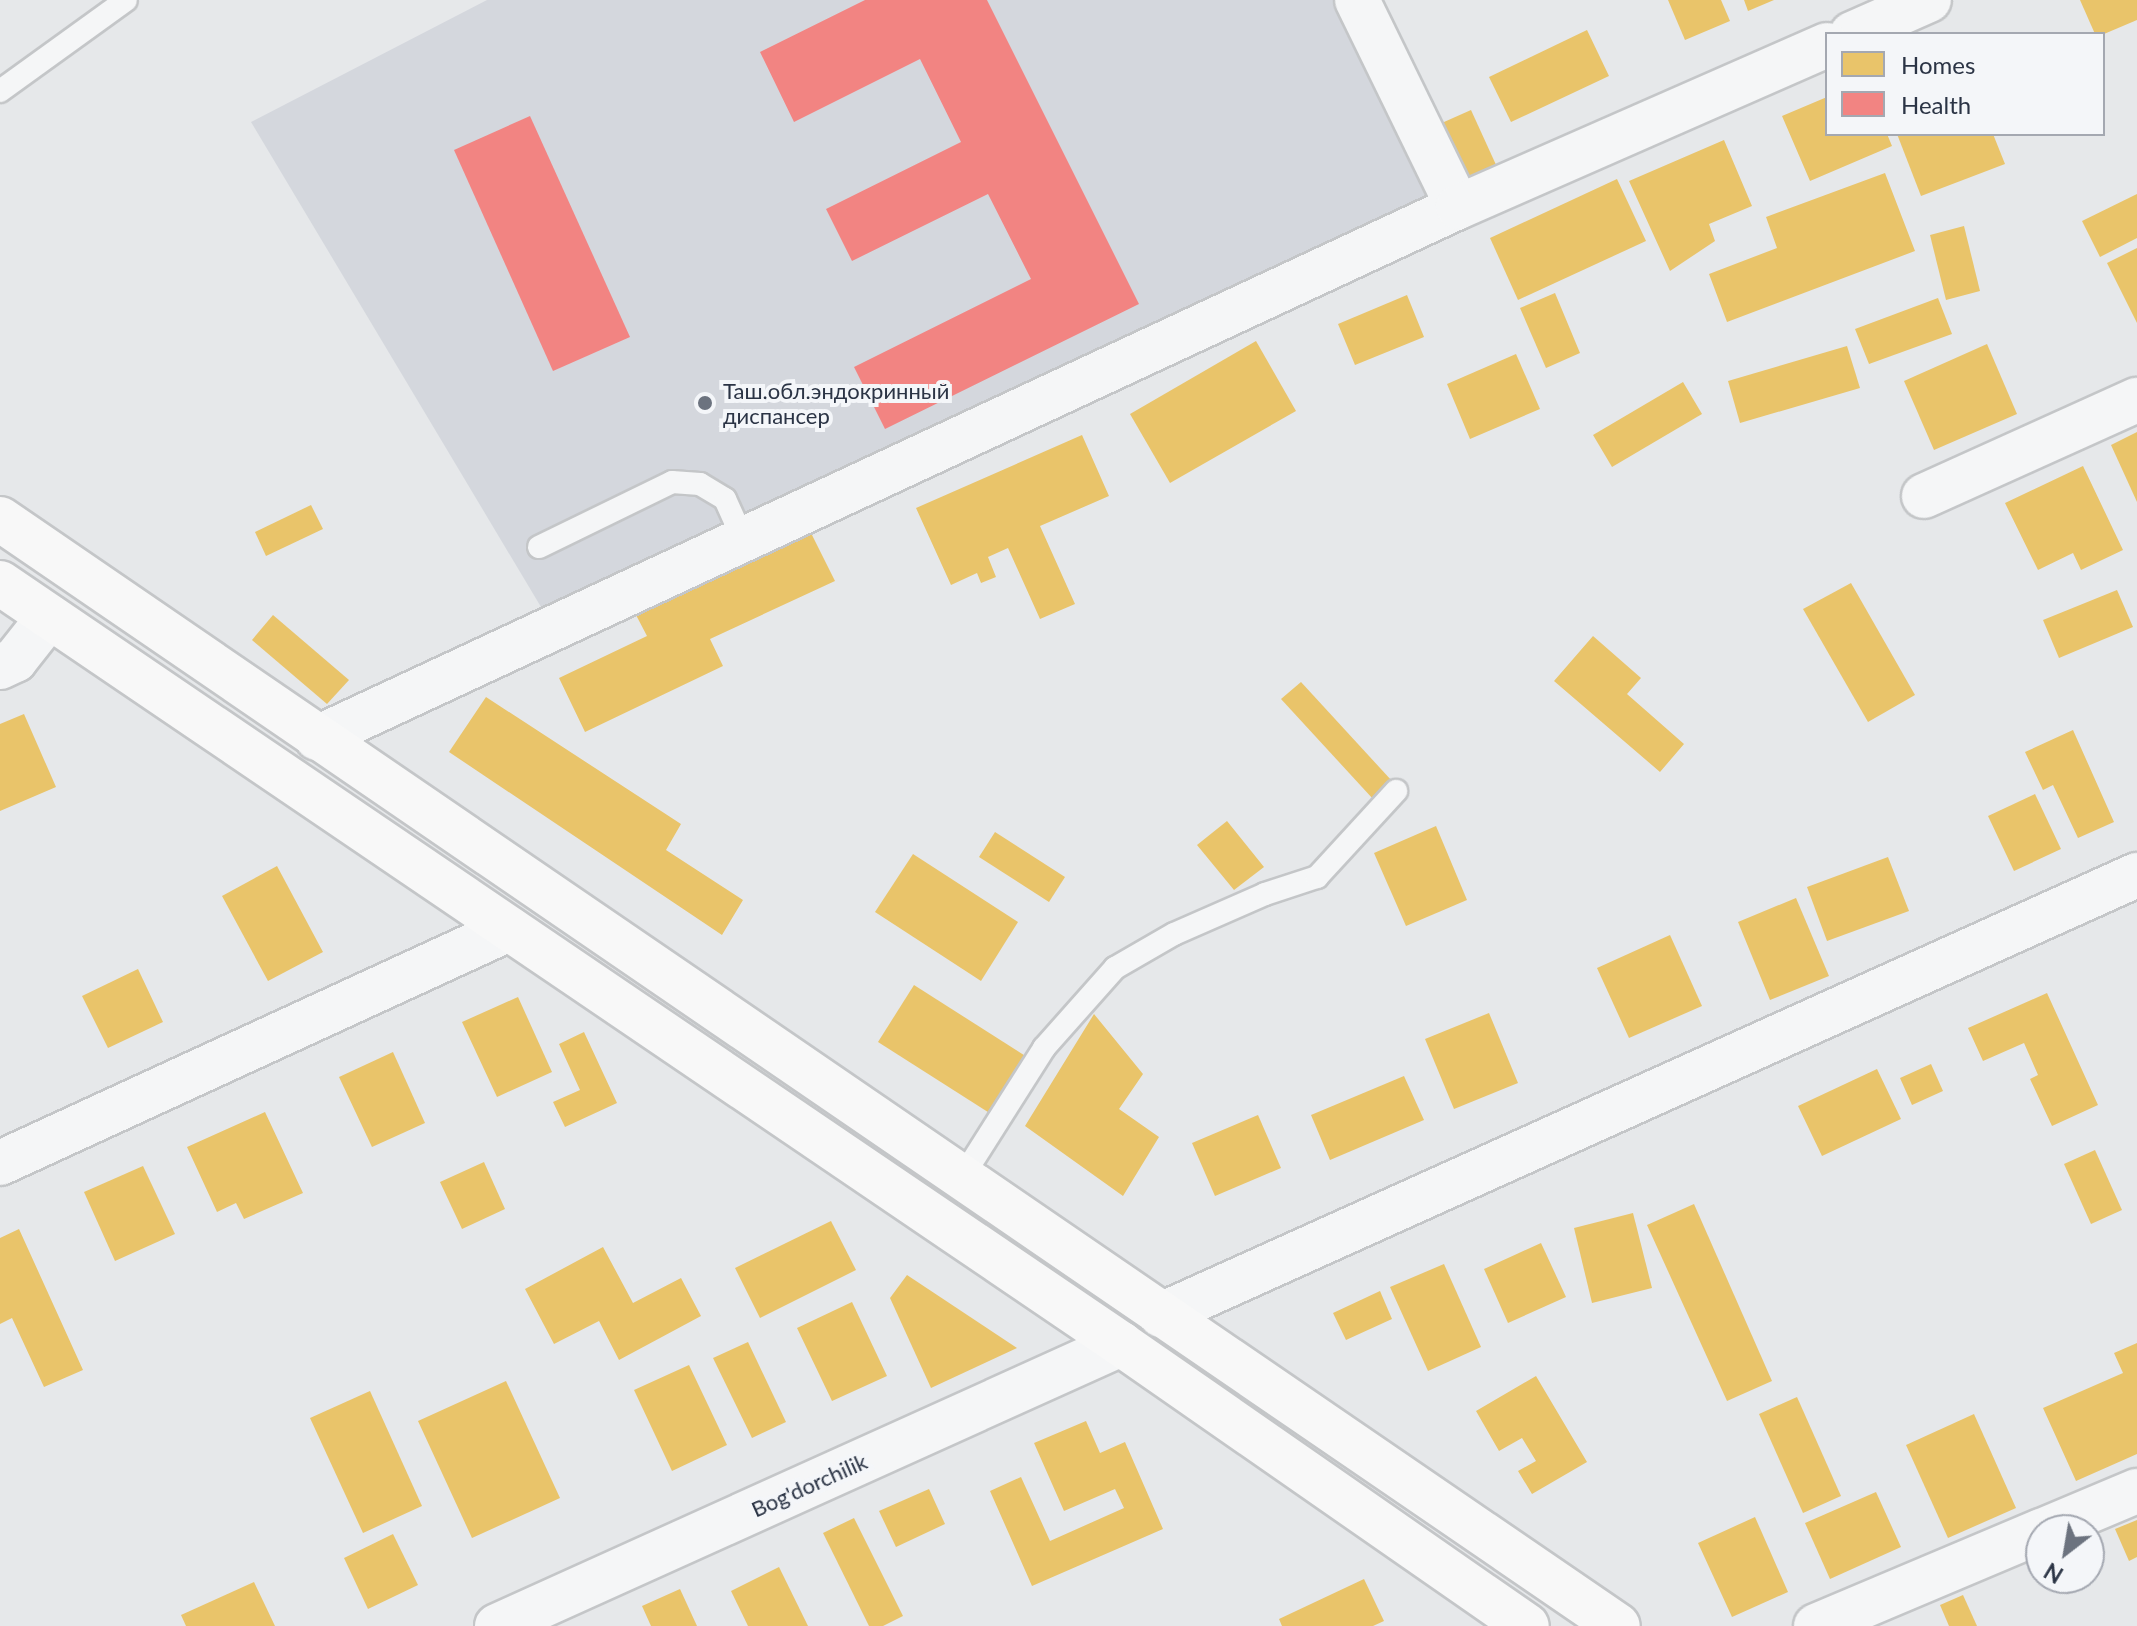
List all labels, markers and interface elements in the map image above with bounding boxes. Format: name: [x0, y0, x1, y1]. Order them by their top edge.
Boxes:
legend: [1825, 32, 2105, 136]
text: Homes: [1901, 50, 1975, 79]
text: Health: [1901, 90, 1971, 119]
place label: Таш.обл.эндокринный диспансер: [723, 377, 949, 428]
marker: Таш.обл.эндокринный диспансер: [694, 392, 716, 414]
street label: Bog'dorchilik: [747, 1448, 871, 1522]
north arrow: [2025, 1514, 2105, 1594]
text: N: [2039, 1557, 2068, 1589]

